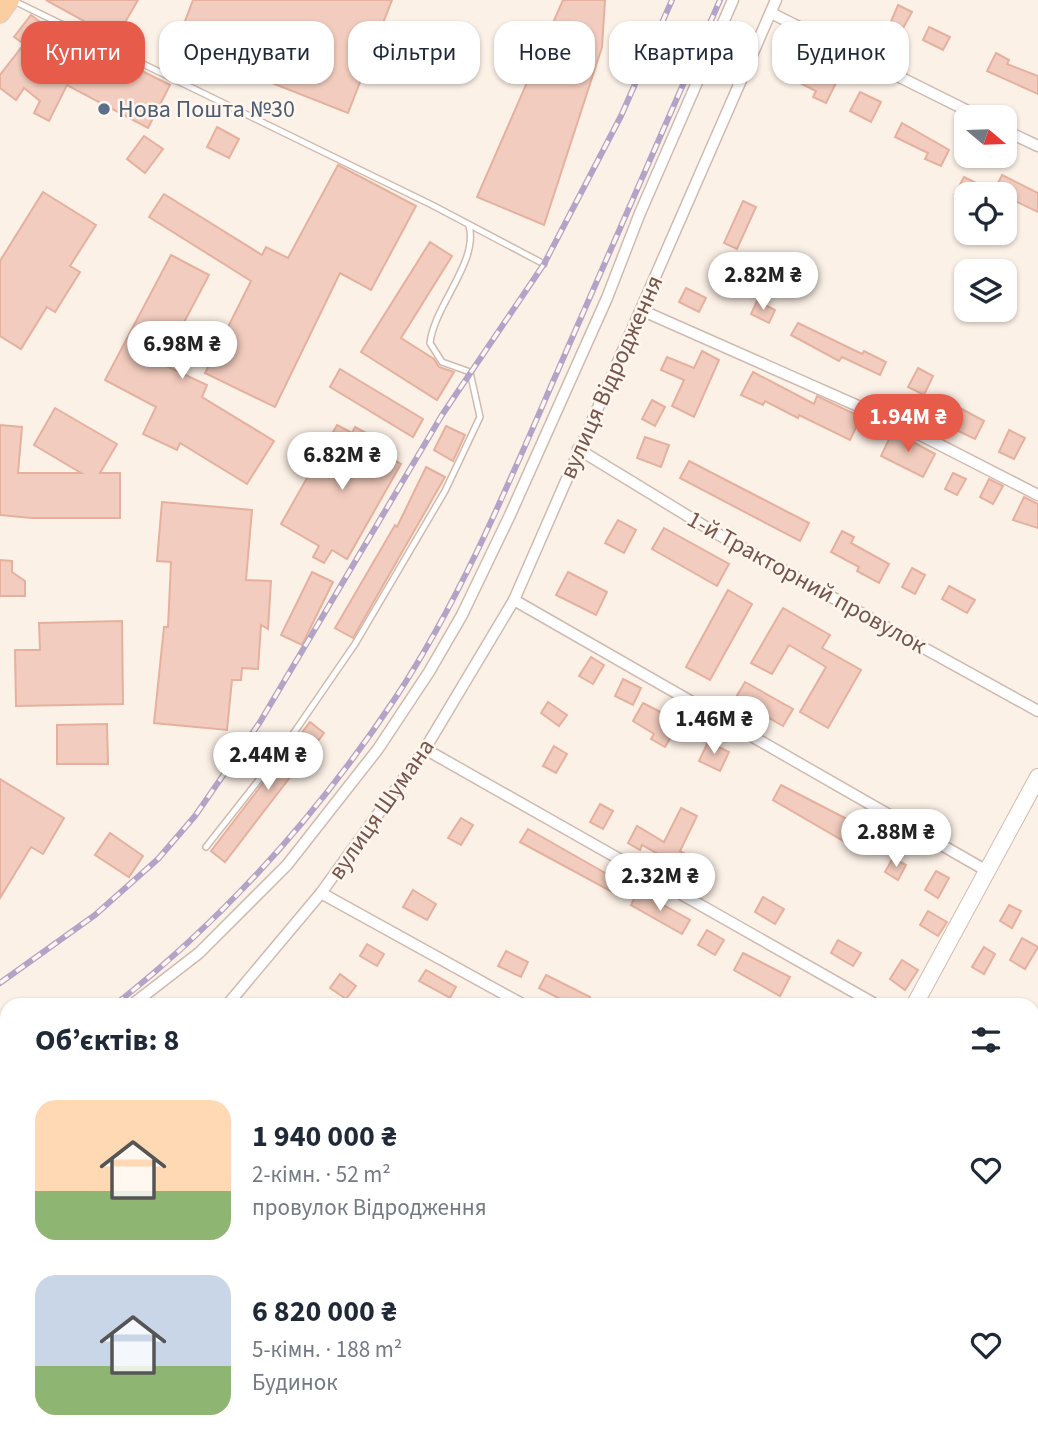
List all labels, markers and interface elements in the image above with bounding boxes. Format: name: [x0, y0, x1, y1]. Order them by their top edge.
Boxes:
chip: Купити: [21, 21, 145, 84]
chip: Орендувати: [159, 21, 334, 84]
chip: Фільтри: [348, 21, 480, 84]
chip: Нове: [494, 21, 595, 84]
chip: Квартира: [609, 21, 758, 84]
chip: Будинок: [772, 21, 909, 84]
place label: Нова Пошта №30: [118, 92, 295, 127]
marker: Нова Пошта №30: [96, 101, 112, 117]
north arrow: [954, 105, 1017, 168]
map controls: [954, 105, 1017, 322]
button: locate: [954, 182, 1017, 245]
pin: 2.82M ₴: [698, 252, 828, 312]
text: 2.82M ₴: [724, 258, 802, 291]
button: layers: [954, 259, 1017, 322]
street label: вулиця Відродження: [551, 270, 672, 485]
pin: 6.98M ₴: [117, 322, 247, 381]
text: 6.98M ₴: [143, 327, 221, 360]
pin: 1.94M ₴: [843, 394, 973, 454]
text: 1.94M ₴: [869, 400, 947, 433]
pin: 6.82M ₴: [277, 433, 407, 492]
text: 6.82M ₴: [303, 438, 381, 471]
street label: 1-й Тракторний провулок: [681, 502, 933, 663]
pin: 1.46M ₴: [649, 696, 779, 756]
text: 1.46M ₴: [675, 702, 753, 735]
pin: 2.44M ₴: [203, 732, 333, 792]
street label: вулиця Шумана: [320, 732, 443, 887]
text: 2.44M ₴: [229, 738, 307, 771]
pin: 2.88M ₴: [831, 810, 961, 869]
text: 2.88M ₴: [857, 815, 935, 848]
pin: 2.32M ₴: [595, 853, 725, 913]
text: 2.32M ₴: [621, 859, 699, 892]
text: Об’єктів: 8: [35, 1019, 179, 1062]
icon: filters: [967, 1021, 1005, 1059]
text: 1 940 000 ₴: [252, 1115, 397, 1158]
icon: home: [91, 1128, 175, 1212]
icon: heart: [967, 1151, 1005, 1189]
text: 2-кімн. · 52 m²: [252, 1158, 391, 1191]
text: провулок Відродження: [252, 1191, 487, 1224]
text: 6 820 000 ₴: [252, 1290, 397, 1333]
icon: home: [91, 1303, 175, 1387]
icon: heart: [967, 1326, 1005, 1364]
text: 5-кімн. · 188 m²: [252, 1333, 402, 1366]
text: Будинок: [252, 1366, 338, 1399]

